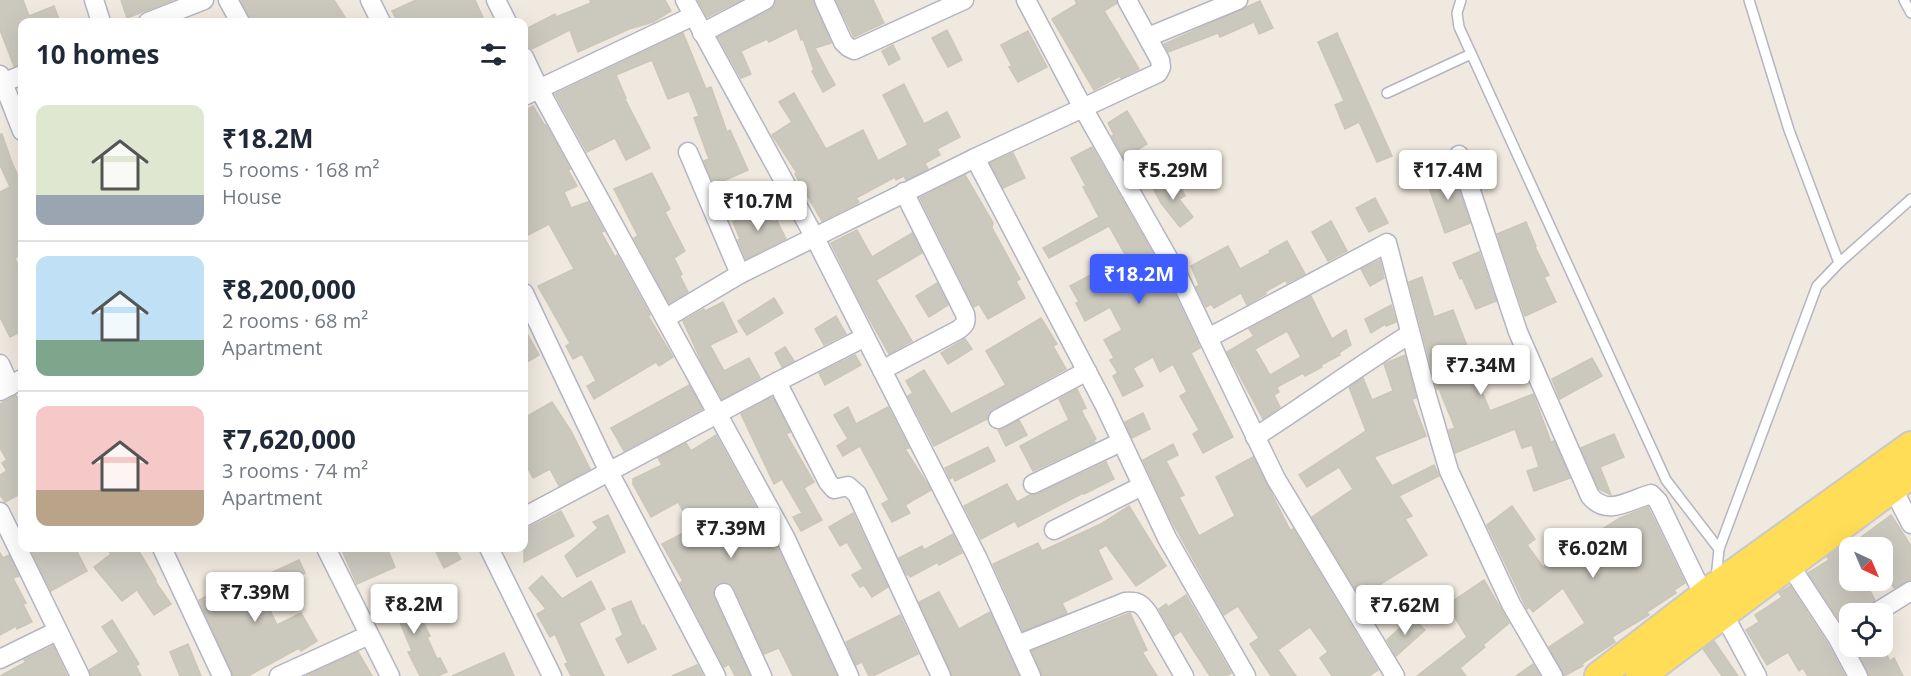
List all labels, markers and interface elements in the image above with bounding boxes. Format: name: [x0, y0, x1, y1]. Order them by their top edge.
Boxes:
text: 10 homes: [36, 36, 160, 72]
icon: filters: [477, 38, 510, 71]
text: ₹18.2M: [222, 120, 313, 156]
icon: home: [84, 129, 156, 201]
pin: ₹5.29M: [1124, 150, 1222, 201]
pin: ₹17.4M: [1399, 150, 1497, 201]
text: 5 rooms · 168 m²: [222, 156, 380, 183]
text: ₹5.29M: [1138, 156, 1208, 183]
text: ₹17.4M: [1413, 156, 1483, 183]
pin: ₹10.7M: [709, 181, 807, 232]
text: House: [222, 183, 282, 210]
text: ₹10.7M: [723, 187, 793, 214]
pin: ₹18.2M: [1090, 254, 1188, 305]
text: ₹18.2M: [1104, 260, 1174, 287]
text: ₹8,200,000: [222, 271, 356, 307]
icon: home: [84, 280, 156, 352]
text: 2 rooms · 68 m²: [222, 307, 368, 334]
text: Apartment: [222, 334, 322, 361]
pin: ₹7.34M: [1432, 345, 1530, 396]
text: ₹7.34M: [1446, 351, 1516, 378]
text: ₹7,620,000: [222, 421, 356, 457]
icon: home: [84, 430, 156, 502]
text: 3 rooms · 74 m²: [222, 457, 368, 484]
text: Apartment: [222, 484, 322, 511]
pin: ₹7.39M: [682, 508, 780, 559]
text: ₹7.39M: [696, 514, 766, 541]
pin: ₹6.02M: [1544, 528, 1642, 579]
text: ₹6.02M: [1558, 534, 1628, 561]
north arrow: [1839, 537, 1893, 591]
map controls: [1839, 537, 1893, 657]
pin: ₹7.39M: [206, 572, 304, 623]
text: ₹7.39M: [220, 578, 290, 605]
pin: ₹8.2M: [372, 584, 456, 635]
pin: ₹7.62M: [1356, 585, 1454, 636]
text: ₹8.2M: [385, 590, 443, 617]
text: ₹7.62M: [1370, 591, 1440, 618]
button: locate: [1839, 603, 1893, 657]

